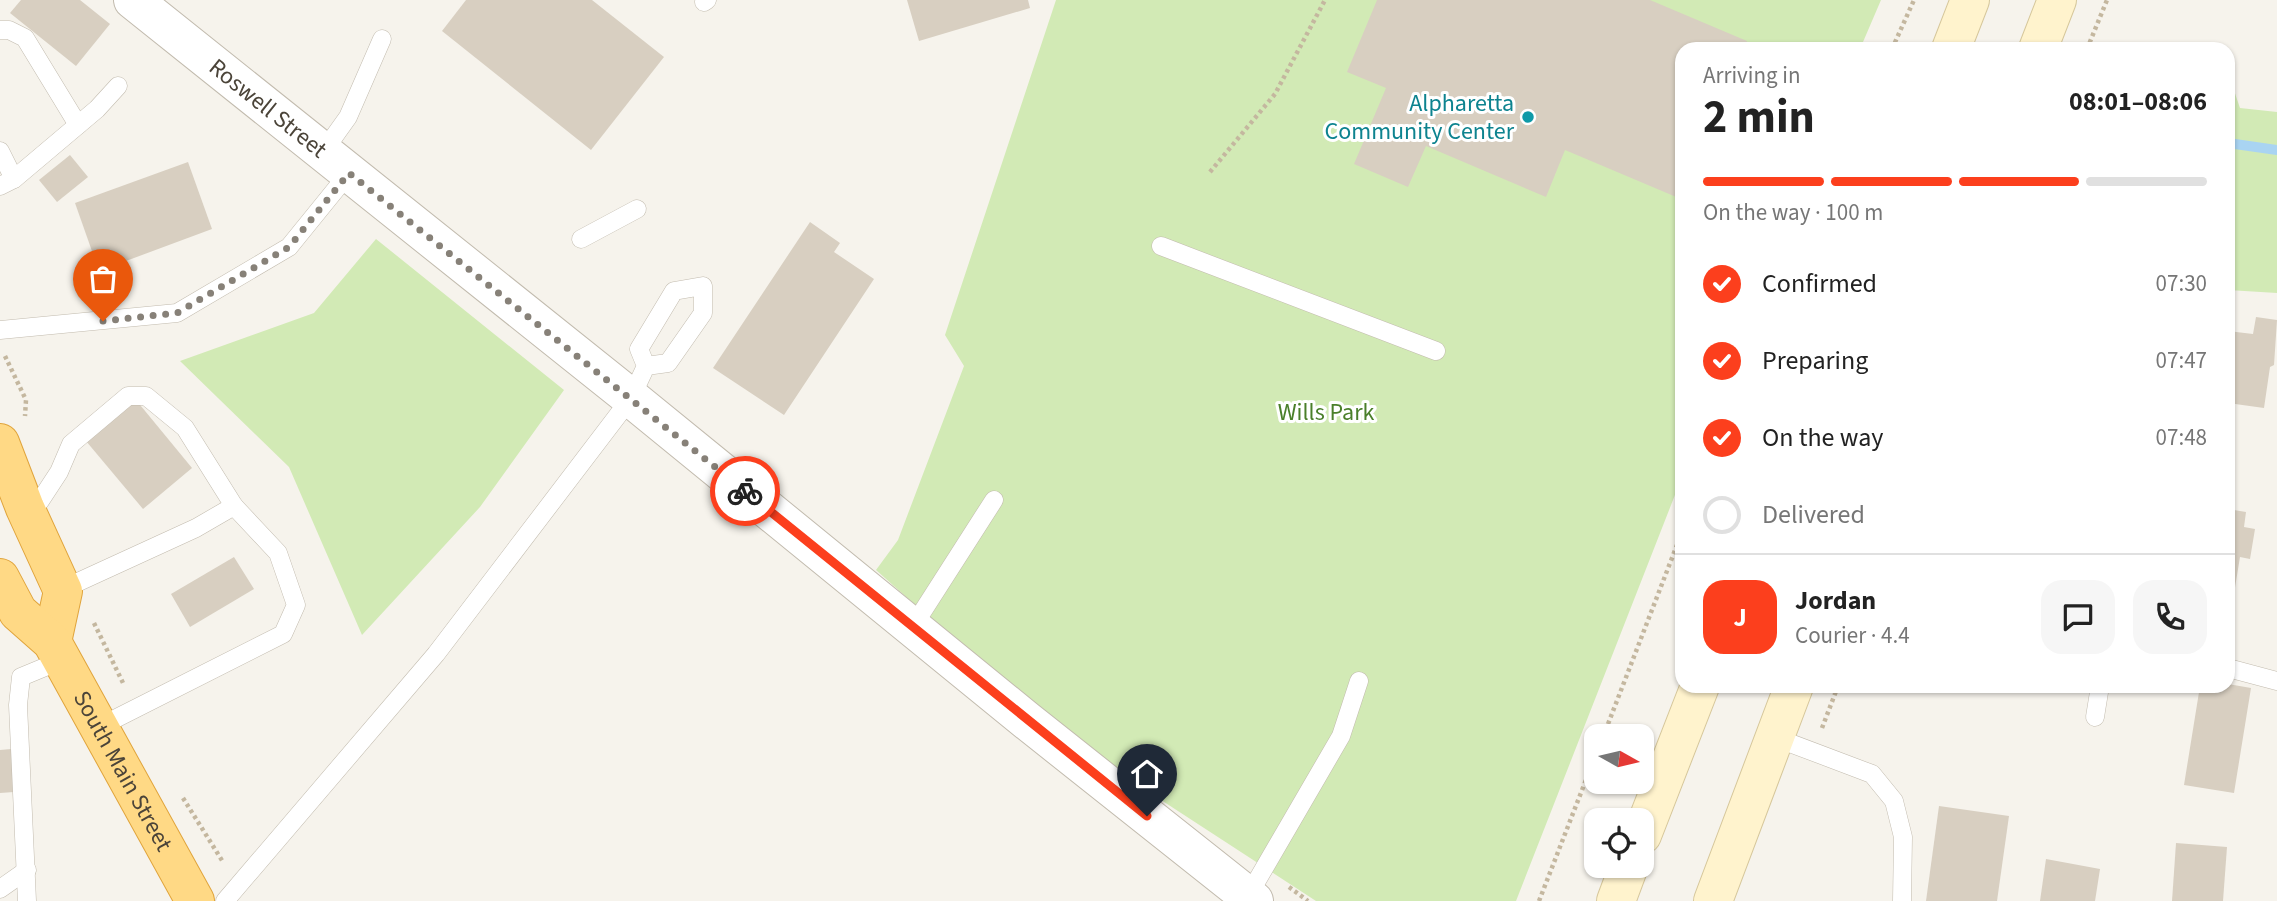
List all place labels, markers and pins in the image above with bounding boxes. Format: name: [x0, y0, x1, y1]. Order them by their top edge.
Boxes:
place label: Alpharetta Community Center: [1325, 86, 1515, 149]
marker: Alpharetta Community Center: [1520, 109, 1536, 125]
pin: [73, 249, 133, 321]
pin: [1117, 744, 1177, 816]

